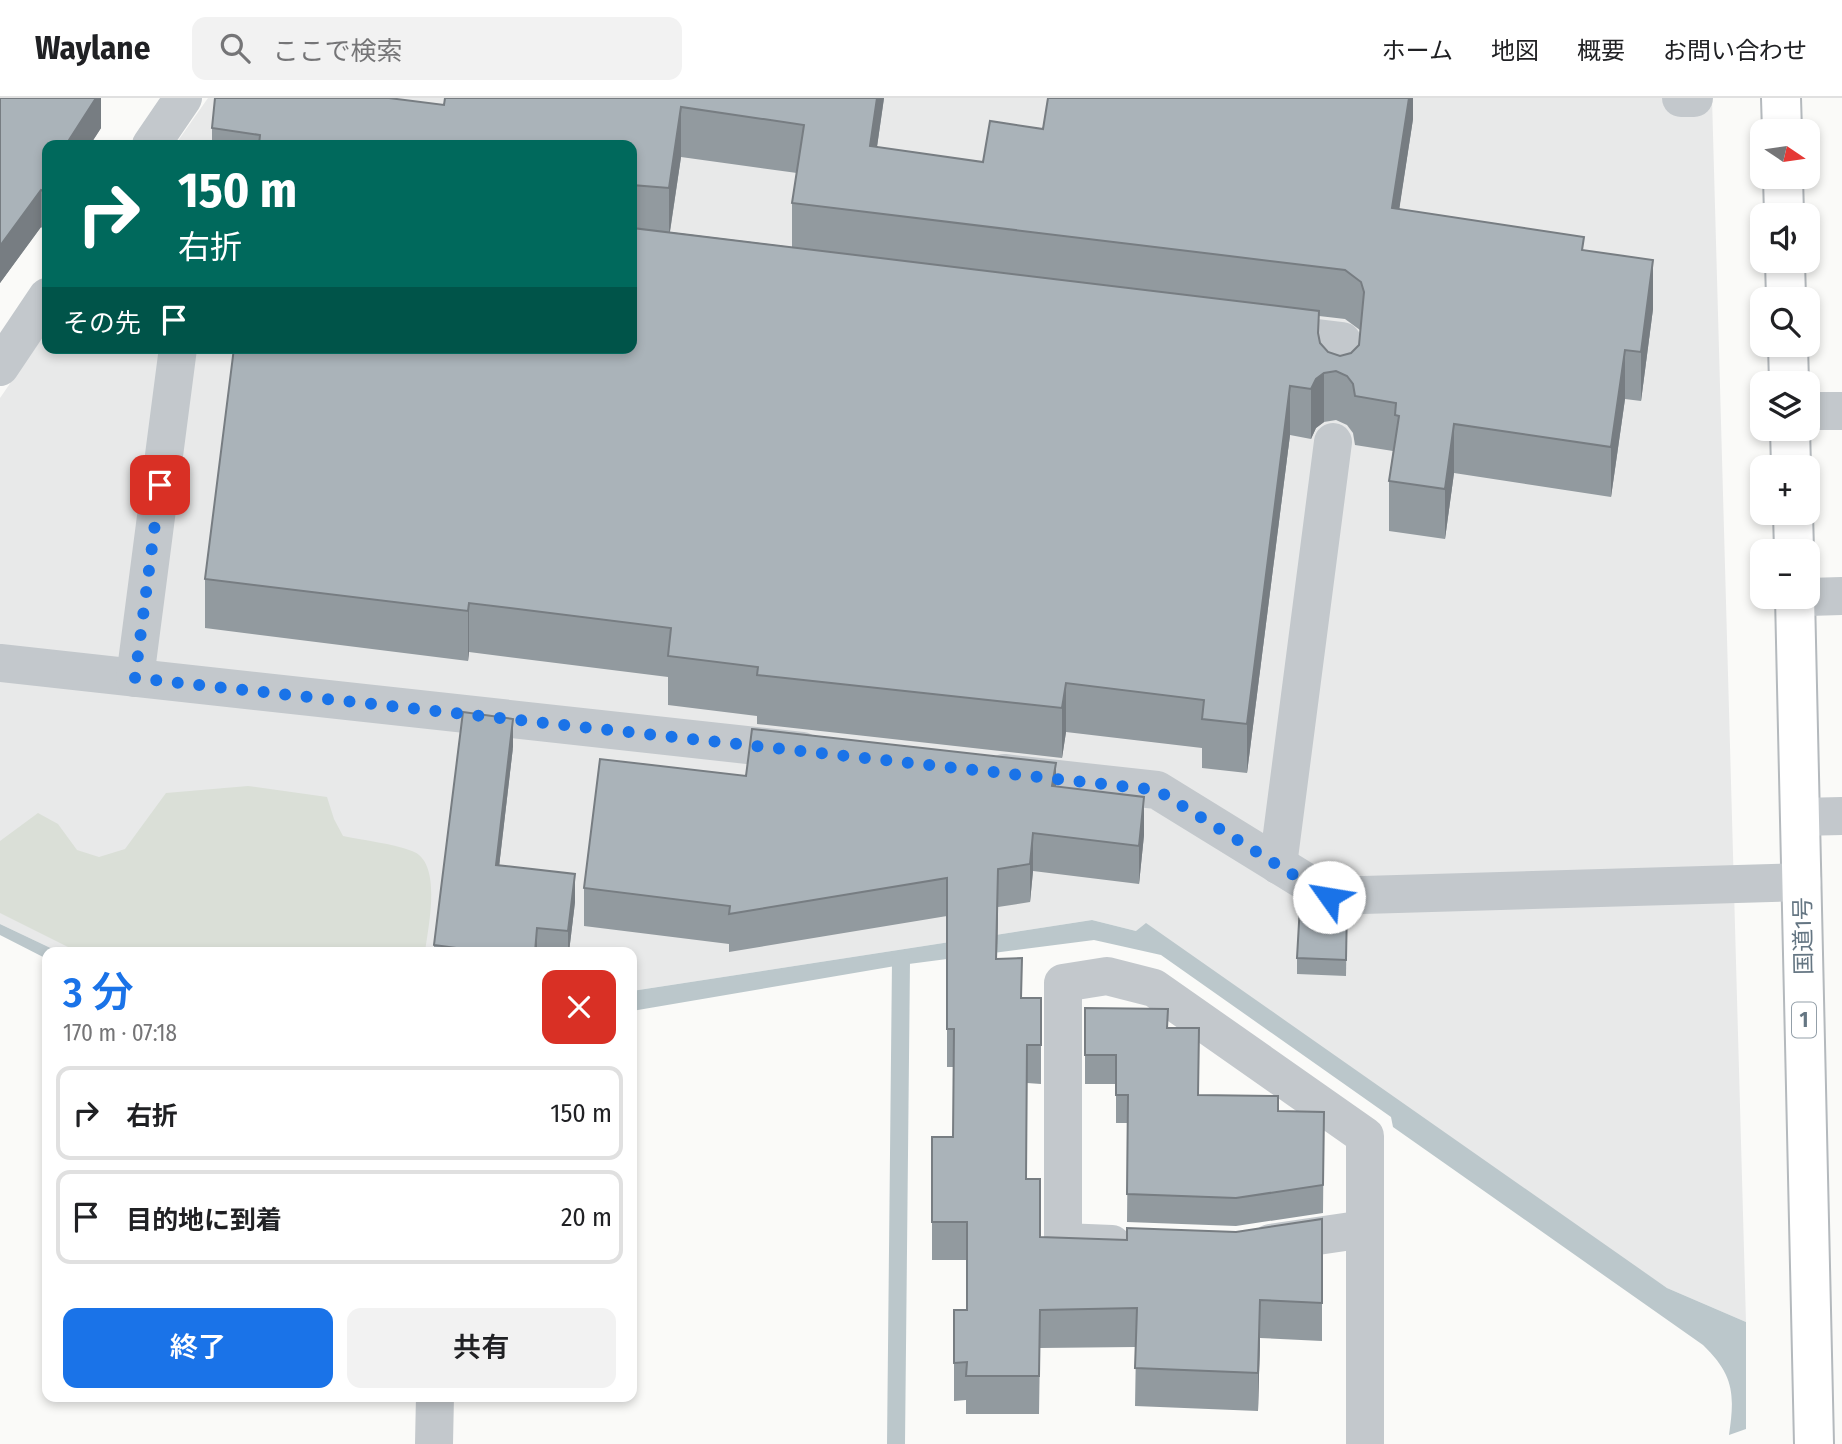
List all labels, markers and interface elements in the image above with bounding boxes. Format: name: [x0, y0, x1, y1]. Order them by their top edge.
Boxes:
search box: [192, 17, 682, 80]
text: Waylane: [35, 28, 150, 68]
icon: search: [216, 29, 254, 67]
text: ここで検索: [272, 36, 402, 67]
text: ホーム: [1382, 37, 1453, 65]
text: 地図: [1491, 37, 1539, 65]
text: 概要: [1577, 37, 1625, 65]
text: お問い合わせ: [1663, 37, 1807, 65]
north arrow: [1750, 119, 1820, 189]
map controls: [1750, 119, 1820, 609]
text: 150 m: [178, 161, 297, 220]
icon: right: [63, 168, 154, 259]
button: sound: [1750, 203, 1820, 273]
text: 右折: [178, 228, 242, 266]
button: search: [1750, 287, 1820, 357]
icon: arrive: [155, 301, 193, 339]
text: その先: [63, 308, 141, 339]
button: layers: [1750, 371, 1820, 441]
pin: [130, 455, 190, 515]
button: +: [1750, 455, 1820, 525]
icon: arrive: [141, 466, 179, 504]
button: −: [1750, 539, 1820, 609]
position arrow: [1292, 860, 1366, 934]
street label: 国道1号: [1788, 897, 1818, 975]
text: 3 分: [63, 968, 134, 1018]
button: close: [542, 970, 616, 1044]
road number: 1: [1792, 1002, 1816, 1038]
text: 170 m · 07:18: [63, 1019, 177, 1047]
icon: right: [67, 1094, 105, 1132]
text: 150 m: [550, 1098, 612, 1129]
text: 右折: [126, 1101, 178, 1132]
icon: arrive: [67, 1198, 105, 1236]
text: 20 m: [561, 1202, 612, 1233]
text: 目的地に到着: [126, 1205, 282, 1236]
button: 終了: [63, 1308, 333, 1388]
button: 共有: [347, 1308, 616, 1388]

